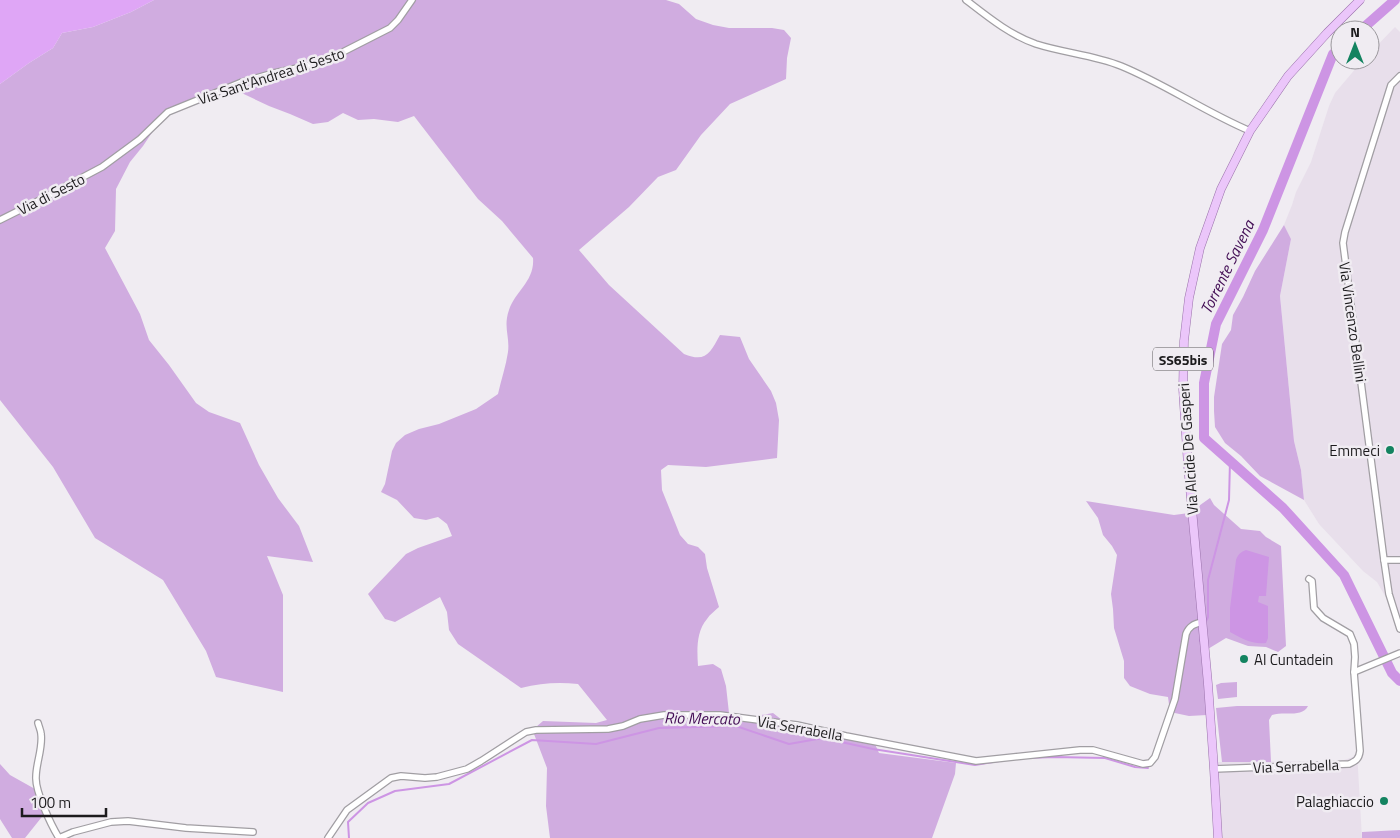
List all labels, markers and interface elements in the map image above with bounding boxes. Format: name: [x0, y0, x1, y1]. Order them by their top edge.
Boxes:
north arrow: [1330, 20, 1380, 70]
text: N: [1350, 21, 1360, 42]
street label: Via Sant'Andrea di Sesto: [195, 41, 347, 111]
street label: Via di Sesto: [13, 167, 89, 221]
water label: Torrente Savena: [1194, 215, 1261, 318]
street label: Via Vincenzo Bellini: [1333, 260, 1373, 384]
road number: SS65bis: [1153, 348, 1213, 370]
street label: Via Alcide De Gasperi: [1172, 382, 1204, 516]
place label: Emmeci: [1329, 439, 1380, 462]
marker: Emmeci: [1384, 444, 1396, 456]
place label: Al Cuntadein: [1254, 648, 1333, 671]
marker: Al Cuntadein: [1238, 653, 1250, 665]
water label: Rio Mercato: [664, 705, 741, 731]
street label: Via Serrabella: [755, 709, 845, 747]
street label: Via Serrabella: [1252, 753, 1340, 779]
scale bar: [22, 786, 106, 818]
place label: Palaghiaccio: [1296, 790, 1374, 813]
text: 100 m: [30, 791, 71, 814]
marker: Palaghiaccio: [1378, 795, 1390, 807]

